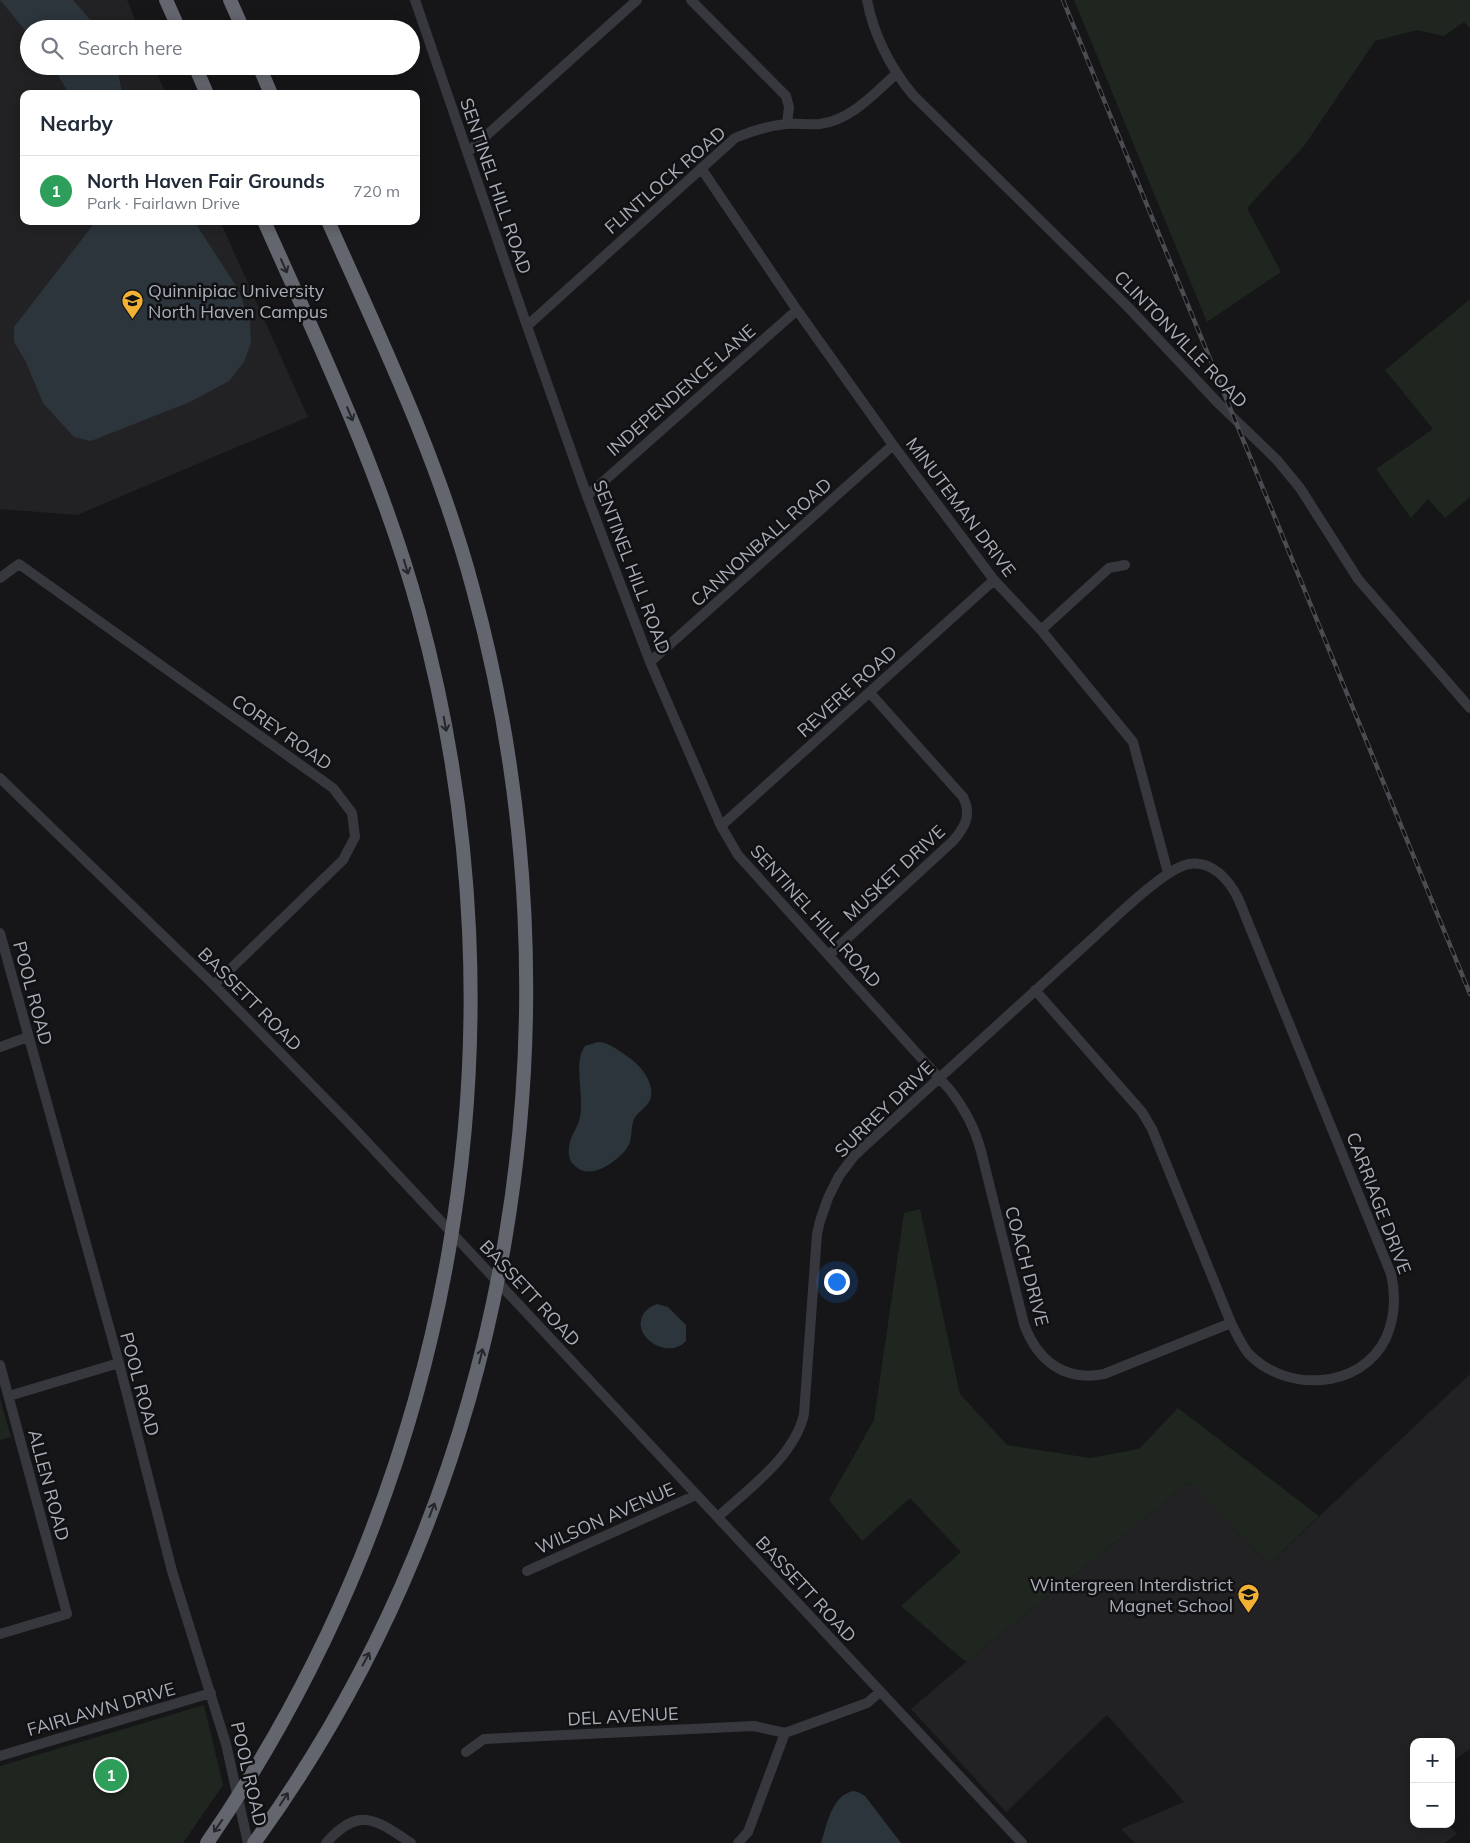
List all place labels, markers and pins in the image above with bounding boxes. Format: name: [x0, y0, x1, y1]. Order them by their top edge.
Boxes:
place label: Quinnipiac University North Haven Campus: [148, 279, 328, 323]
school or university icon: Quinnipiac University North Haven Campus: [120, 288, 144, 319]
place label: Wintergreen Interdistrict Magnet School: [1030, 1573, 1233, 1617]
school or university icon: Wintergreen Interdistrict Magnet School: [1237, 1582, 1261, 1613]
pin: 1: [95, 1756, 127, 1794]

